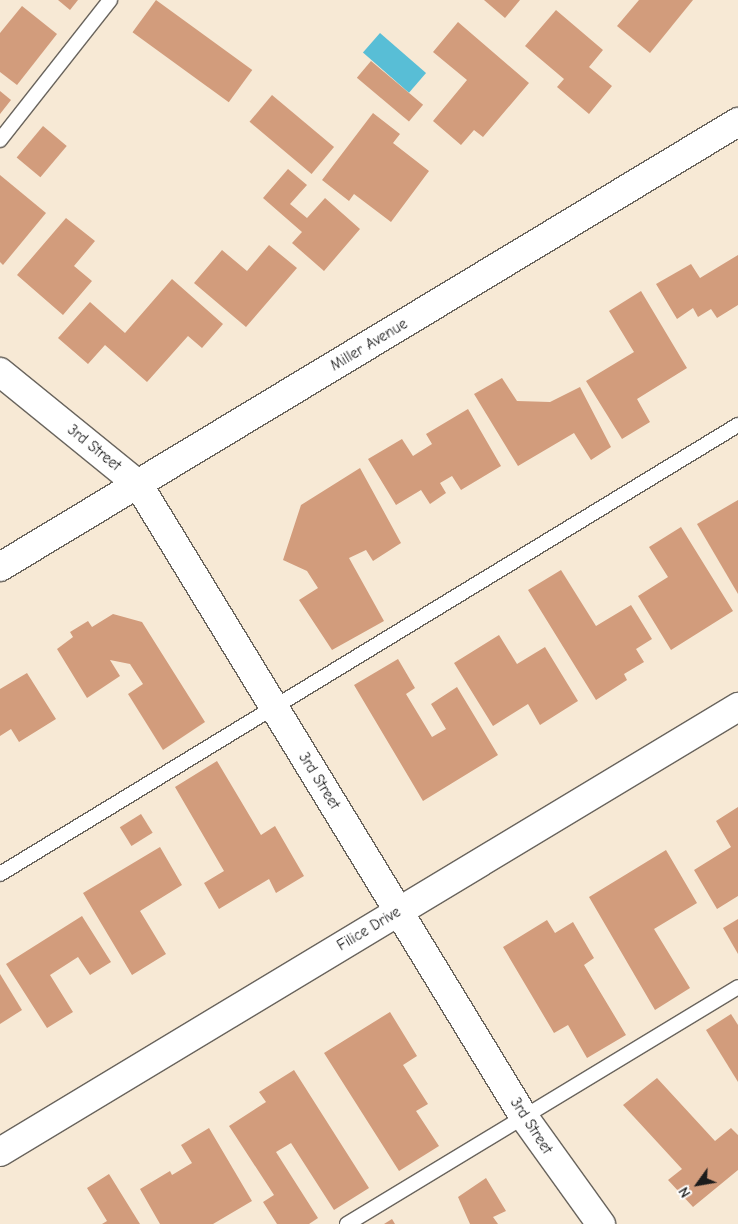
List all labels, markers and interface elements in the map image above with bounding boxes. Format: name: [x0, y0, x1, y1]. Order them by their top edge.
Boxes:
street label: Miller Avenue: [327, 315, 411, 375]
street label: 3rd Street: [64, 421, 124, 475]
street label: 3rd Street: [295, 749, 343, 813]
street label: Filice Drive: [334, 903, 404, 955]
street label: 3rd Street: [506, 1094, 556, 1158]
north arrow: [673, 1159, 723, 1209]
text: N: [675, 1184, 694, 1201]

